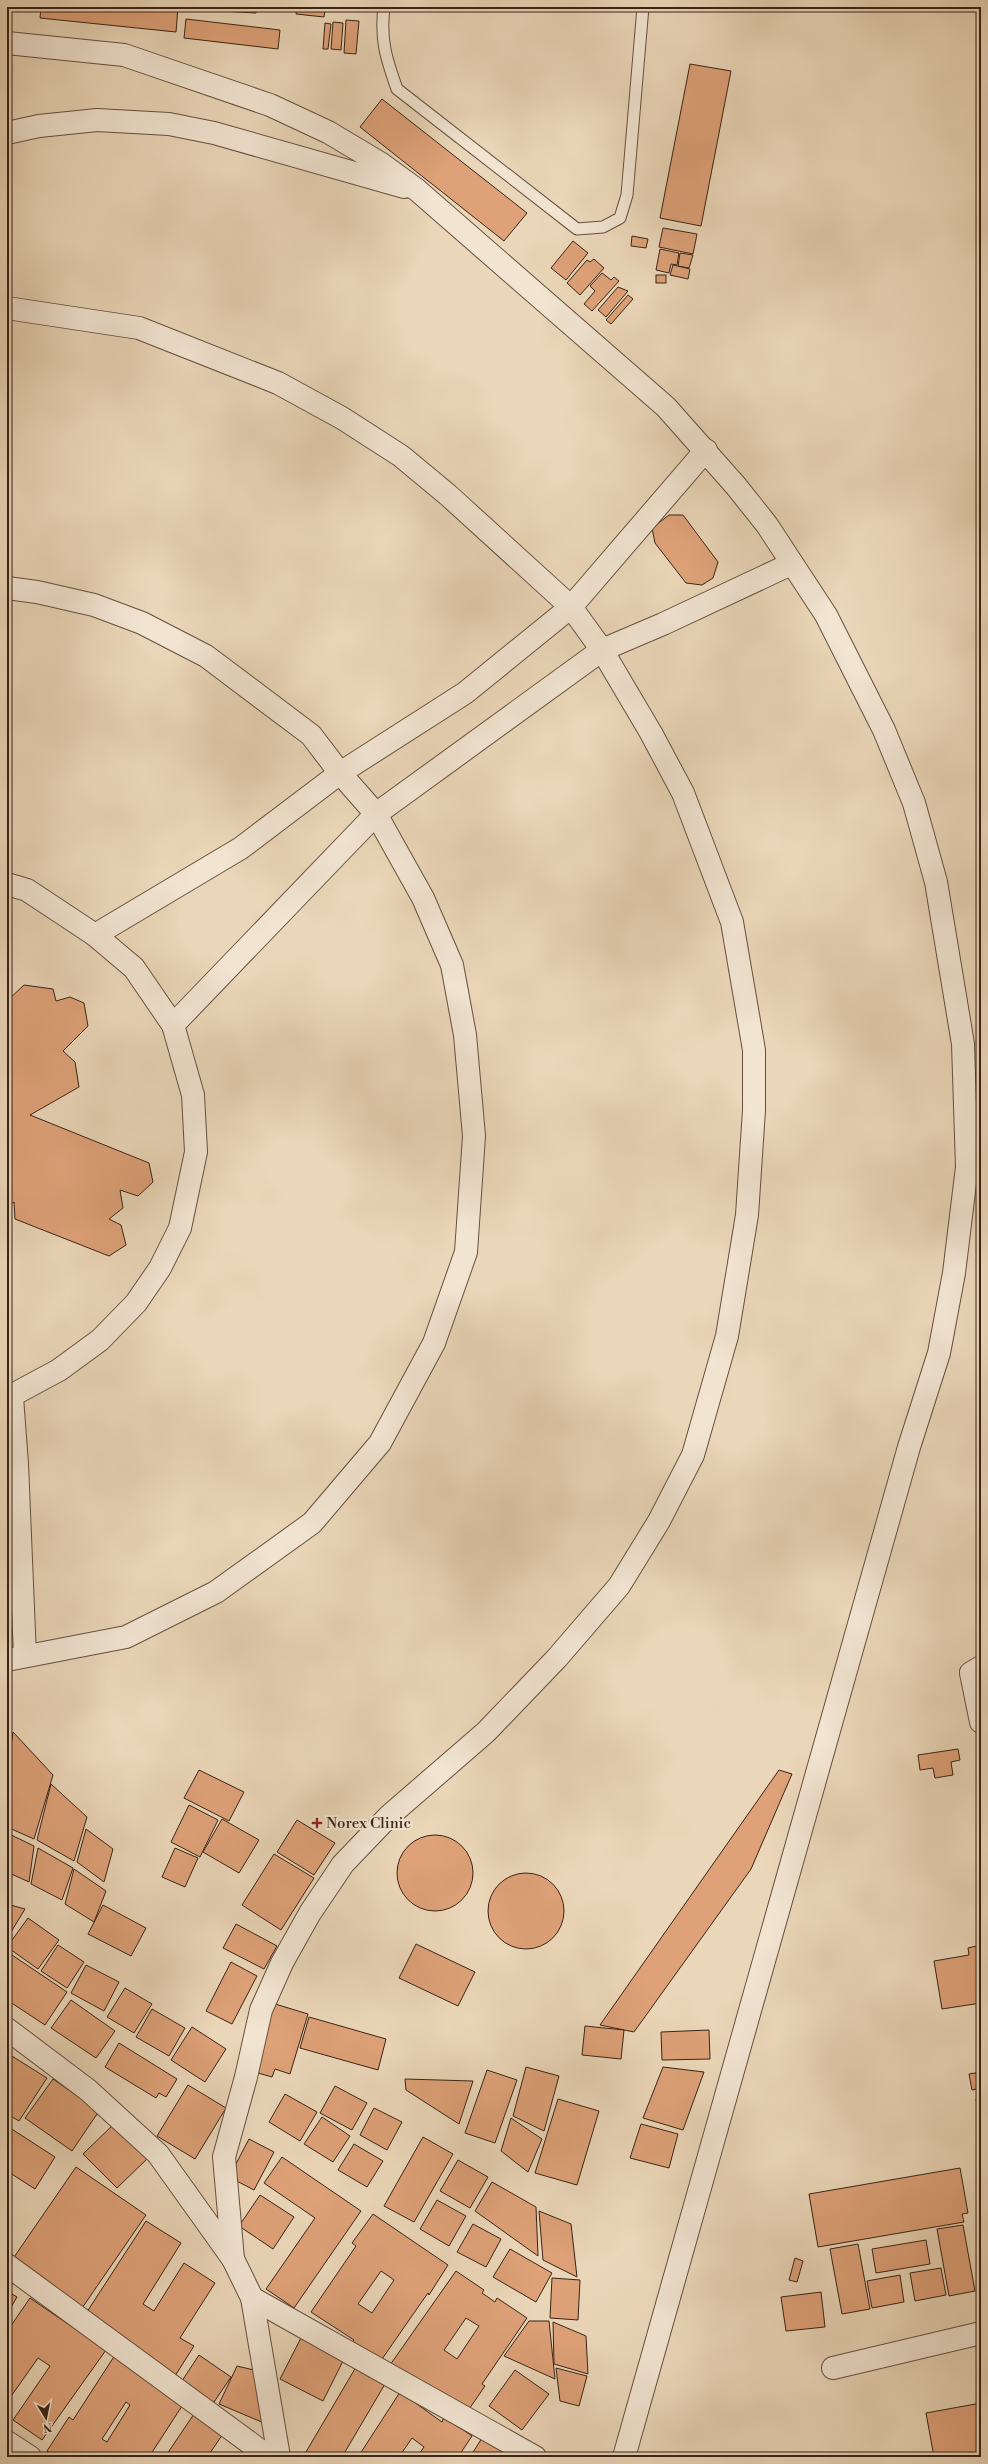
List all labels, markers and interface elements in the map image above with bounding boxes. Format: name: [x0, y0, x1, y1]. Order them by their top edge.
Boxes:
place label: Norex Clinic: [326, 1814, 411, 1833]
marker: Norex Clinic: [311, 1817, 323, 1829]
north arrow: [26, 2398, 66, 2438]
text: N: [42, 2419, 53, 2435]

